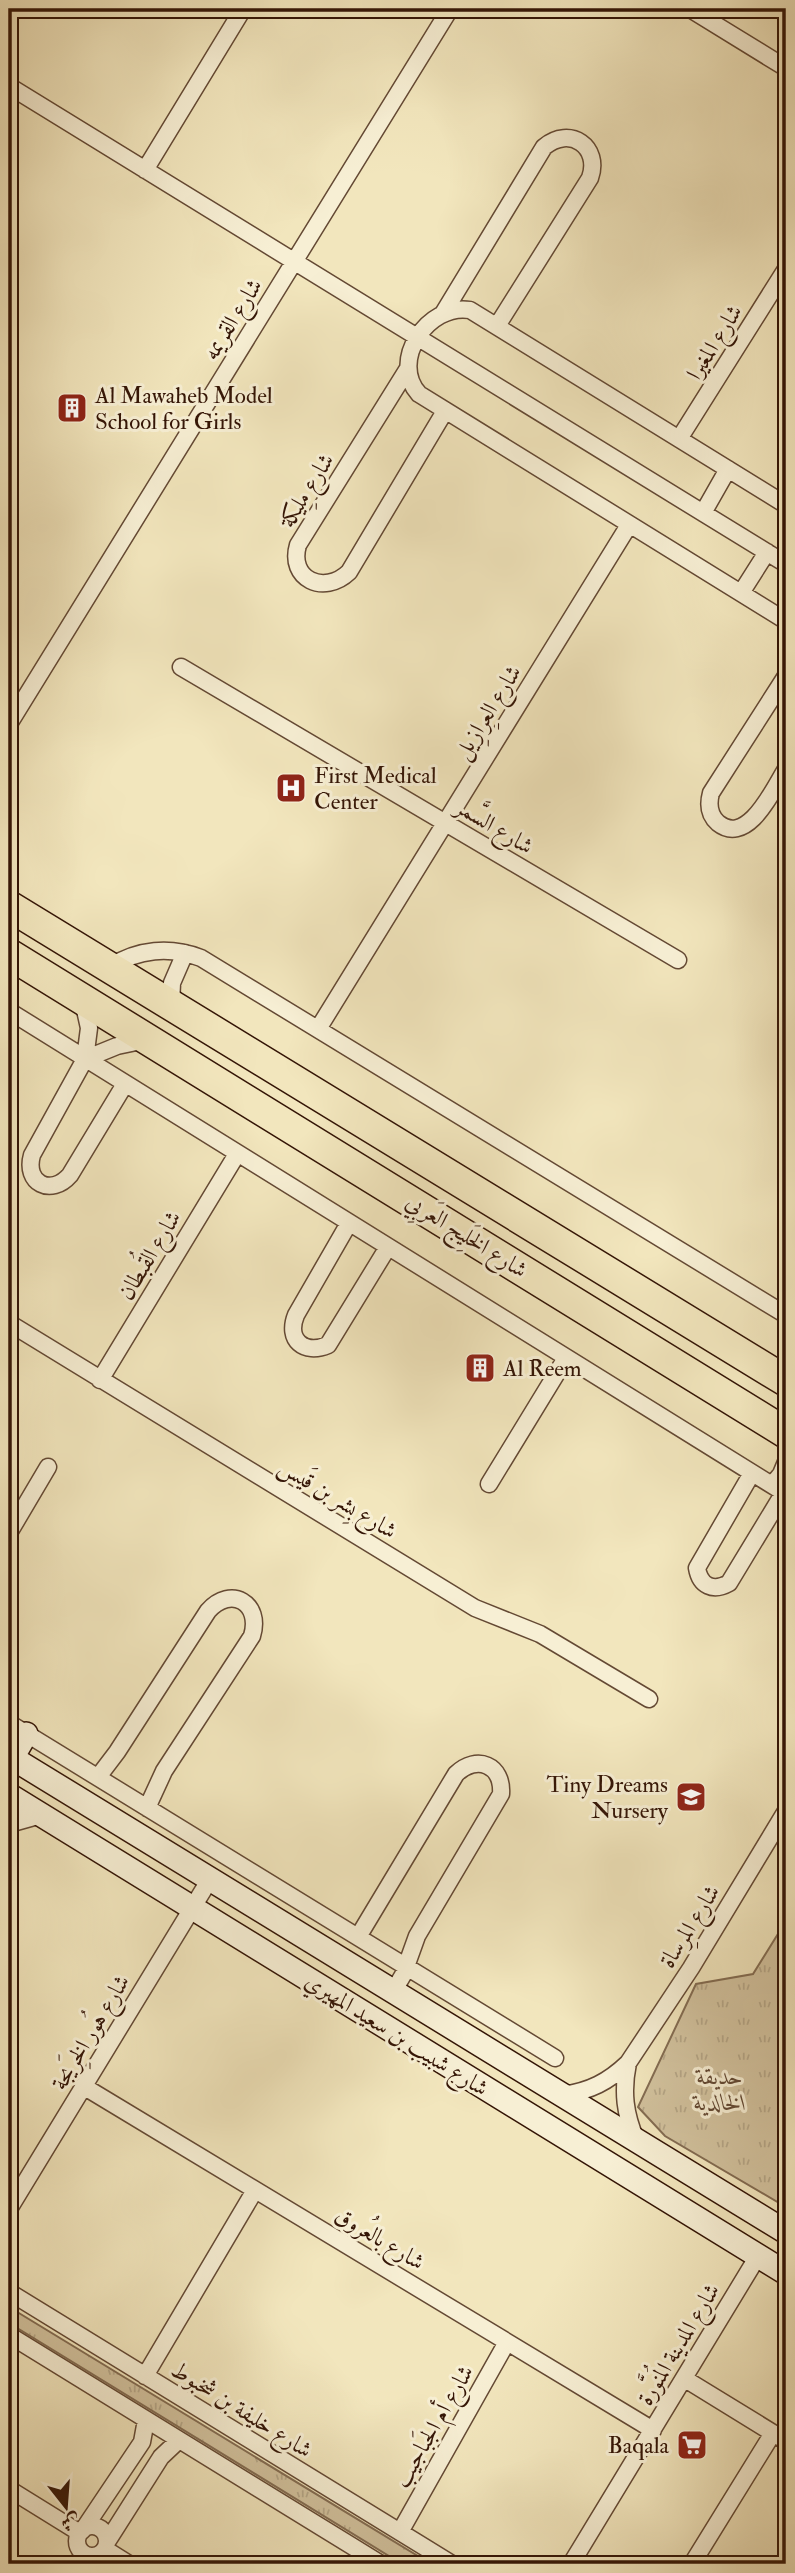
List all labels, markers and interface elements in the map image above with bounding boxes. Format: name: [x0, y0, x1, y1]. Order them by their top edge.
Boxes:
street label: شارع القريمه: [196, 273, 273, 368]
street label: شارع المغيرا: [680, 299, 753, 388]
place label: Al Mawaheb Model School for Girls: [94, 381, 273, 436]
building icon: Al Mawaheb Model School for Girls: [55, 391, 89, 425]
street label: شارع مِليكة: [272, 448, 345, 536]
street label: شارع العِرازِيل: [447, 660, 532, 768]
place label: First Medical Center: [314, 761, 437, 816]
hospital icon: First Medical Center: [274, 771, 308, 805]
street label: شارع السَّمر: [446, 787, 541, 865]
street label: شارع الخَلِيج العَربِي: [397, 1185, 534, 1290]
street label: شارع القُبطان: [107, 1203, 192, 1308]
building icon: Al Reem: [463, 1351, 497, 1385]
place label: Al Reem: [502, 1354, 582, 1383]
street label: شارع بِشر بن قَيس: [271, 1450, 403, 1549]
place label: Tiny Dreams Nursery: [546, 1770, 669, 1825]
school or university icon: Tiny Dreams Nursery: [674, 1780, 708, 1814]
street label: شارع المِرساة: [653, 1879, 731, 1976]
street label: شارع شبيب بن سعيد المهيري: [297, 1966, 494, 2107]
street label: شارع هُور الخِرَيجة: [40, 1967, 141, 2098]
park label: حديقة الخالدية: [692, 2062, 746, 2117]
street label: شارع بالعُروق: [327, 2196, 433, 2281]
street label: شارع المدينة المُنوَّرة: [626, 2275, 731, 2413]
street label: شارع خليفة بن شخبوط: [163, 2354, 318, 2469]
street label: شارع أم الجَباجيب: [385, 2359, 485, 2495]
supermarket icon: Baqala: [675, 2428, 709, 2462]
place label: Baqala: [608, 2431, 670, 2460]
north arrow: [32, 2472, 102, 2542]
text: ش: [58, 2508, 83, 2537]

